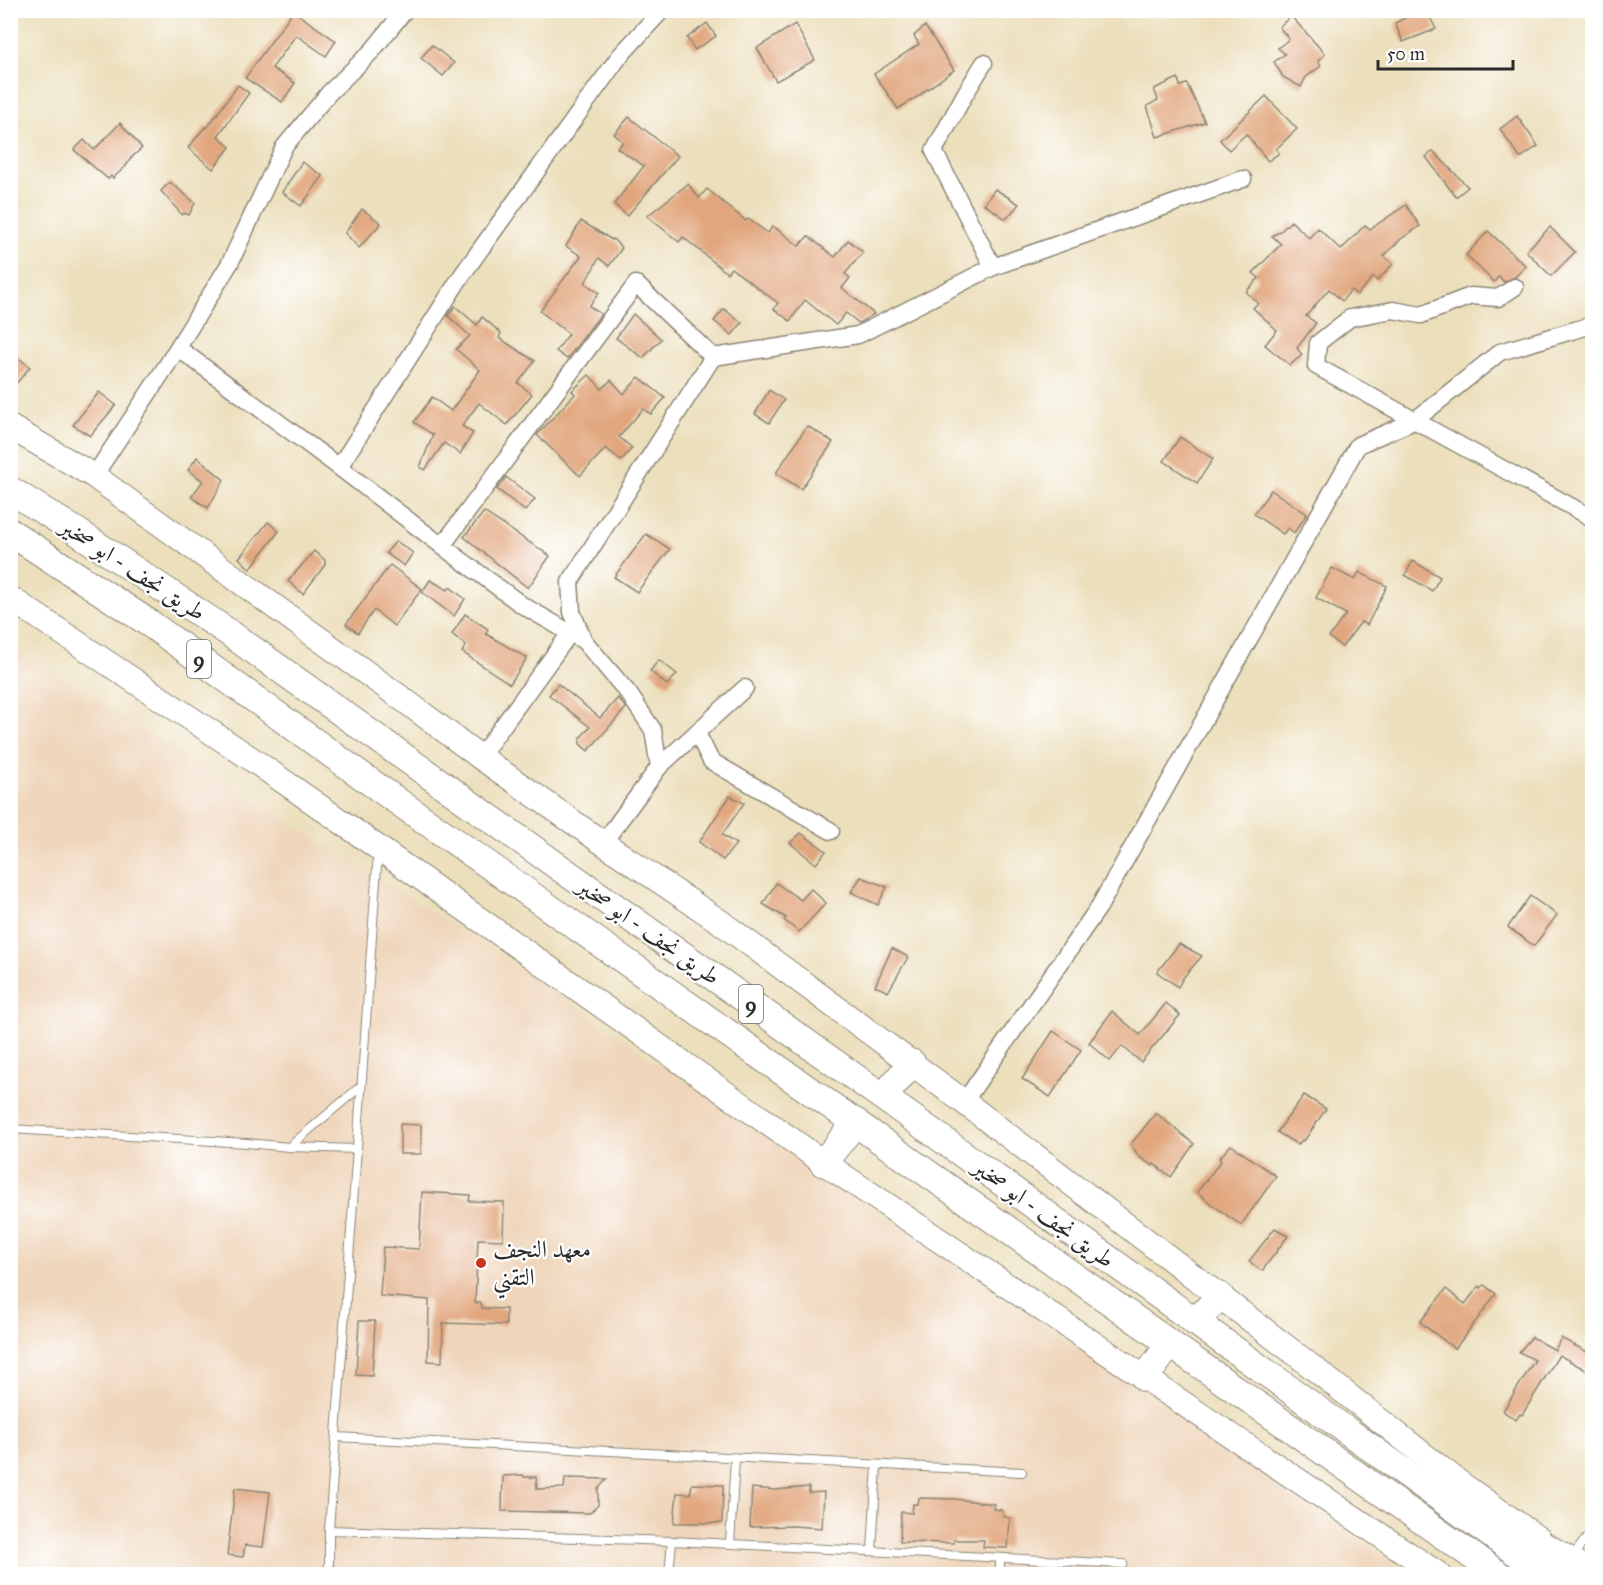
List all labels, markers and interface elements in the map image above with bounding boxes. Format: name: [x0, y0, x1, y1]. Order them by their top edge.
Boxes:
scale bar: [1378, 33, 1513, 71]
text: 50 m: [1387, 43, 1425, 65]
street label: طريق نجف - ابو صخير: [52, 509, 212, 627]
road number: 9: [187, 640, 211, 678]
street label: طريق نجف - ابو صخير: [569, 869, 726, 991]
road number: 9: [739, 985, 763, 1023]
street label: طريق نجف - ابو صخير: [965, 1150, 1121, 1275]
place label: معهد النجف التقني: [493, 1234, 591, 1299]
marker: معهد النجف التقني: [474, 1256, 488, 1270]

